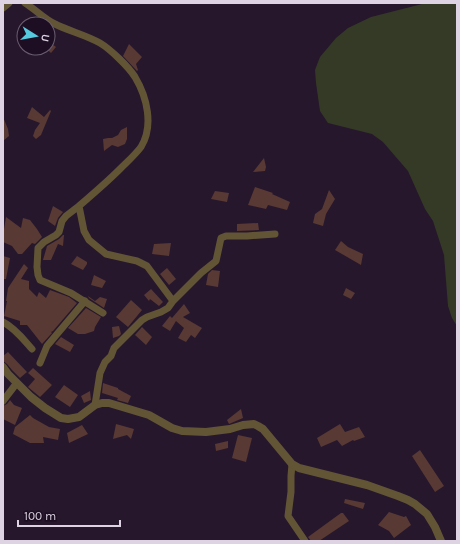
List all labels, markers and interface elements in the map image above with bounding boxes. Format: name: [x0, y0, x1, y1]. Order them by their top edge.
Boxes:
north arrow: [16, 16, 56, 56]
text: U: [38, 33, 52, 43]
scale bar: [18, 502, 120, 528]
text: 100 m: [24, 509, 56, 523]

